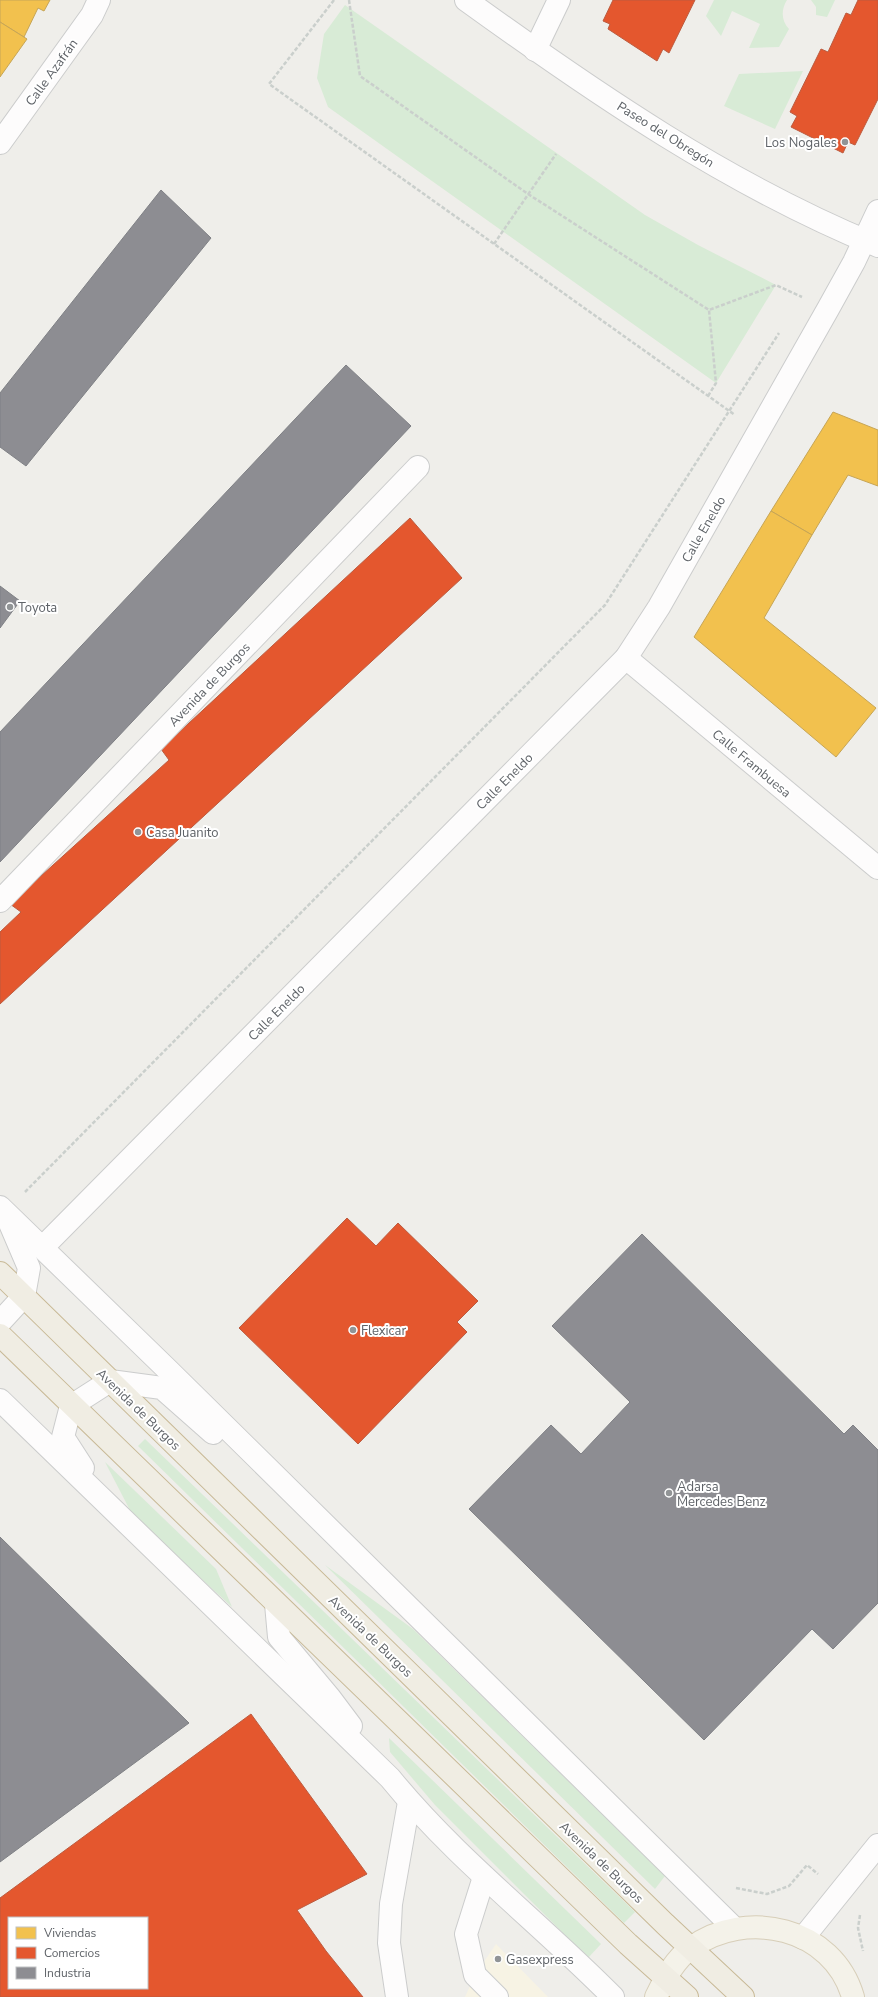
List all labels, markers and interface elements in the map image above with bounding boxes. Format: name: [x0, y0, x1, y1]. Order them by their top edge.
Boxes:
street label: Calle Azafrán: [21, 35, 82, 110]
street label: Paseo del Obregón: [613, 98, 718, 172]
place label: Los Nogales: [765, 134, 837, 152]
marker: Los Nogales: [840, 137, 850, 147]
street label: Calle Eneldo: [678, 493, 730, 566]
place label: Toyota: [18, 599, 57, 617]
marker: Toyota: [5, 602, 15, 612]
street label: Avenida de Burgos: [165, 639, 255, 731]
street label: Calle Frambuesa: [708, 725, 795, 802]
street label: Calle Eneldo: [472, 749, 537, 814]
place label: Casa Juanito: [146, 824, 218, 842]
marker: Casa Juanito: [133, 827, 143, 837]
street label: Calle Eneldo: [244, 980, 309, 1045]
place label: Flexicar: [361, 1322, 406, 1340]
marker: Flexicar: [348, 1325, 358, 1335]
street label: Avenida de Burgos: [92, 1365, 184, 1455]
place label: Adarsa Mercedes Benz: [677, 1478, 766, 1511]
marker: Adarsa Mercedes Benz: [664, 1488, 674, 1498]
street label: Avenida de Burgos: [324, 1592, 416, 1682]
street label: Avenida de Burgos: [555, 1818, 647, 1908]
legend: [8, 1917, 148, 1989]
text: Viviendas: [43, 1925, 97, 1941]
text: Comercios: [44, 1945, 100, 1961]
place label: Gasexpress: [506, 1951, 574, 1969]
marker: Gasexpress: [493, 1954, 503, 1964]
text: Industria: [44, 1965, 91, 1981]

